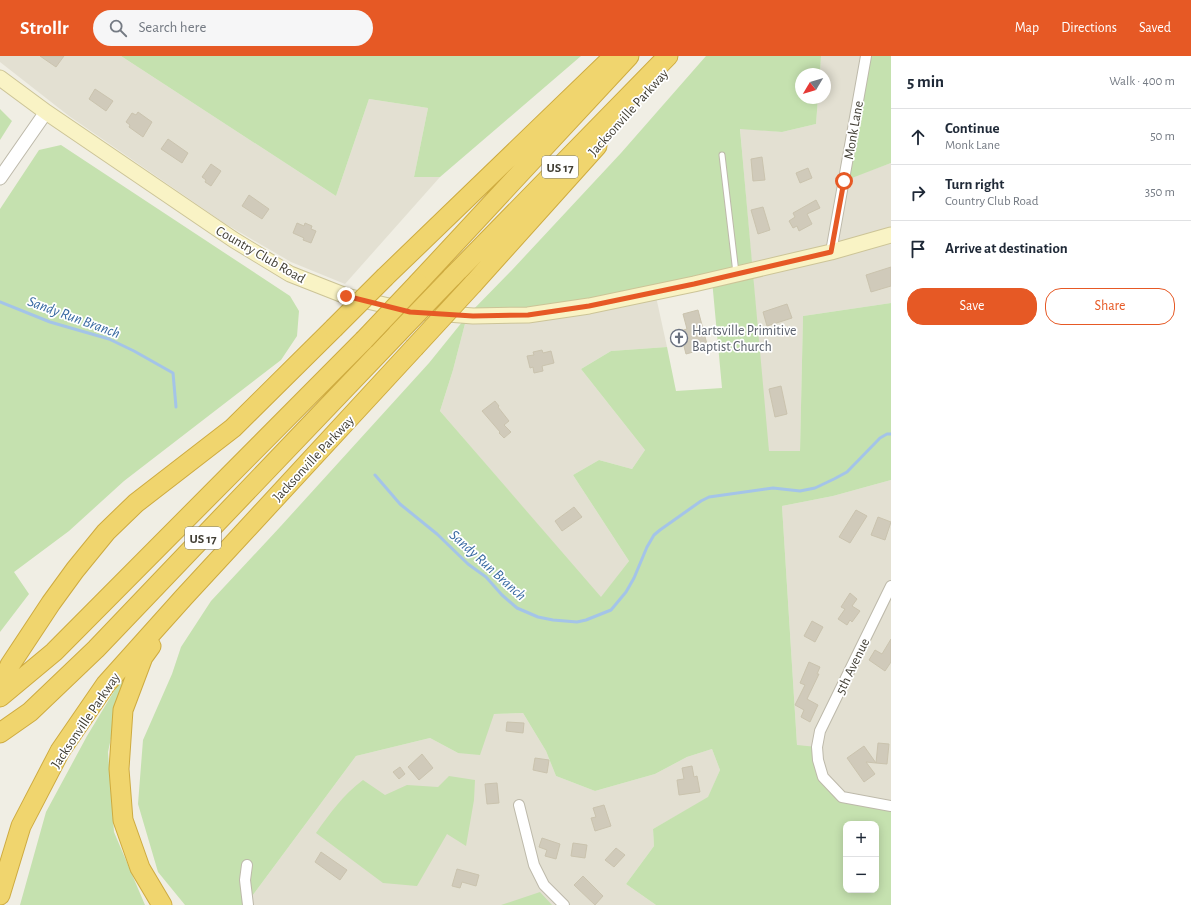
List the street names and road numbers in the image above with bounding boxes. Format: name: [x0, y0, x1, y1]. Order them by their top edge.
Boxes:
street label: Jacksonville Parkway: [586, 66, 671, 159]
street label: Monk Lane: [842, 100, 866, 161]
road number: US 17: [542, 156, 578, 178]
street label: Country Club Road: [213, 224, 308, 286]
street label: Jacksonville Parkway: [270, 413, 357, 504]
road number: US 17: [185, 527, 221, 549]
street label: 5th Avenue: [833, 636, 872, 697]
street label: Jacksonville Parkway: [49, 670, 123, 771]

